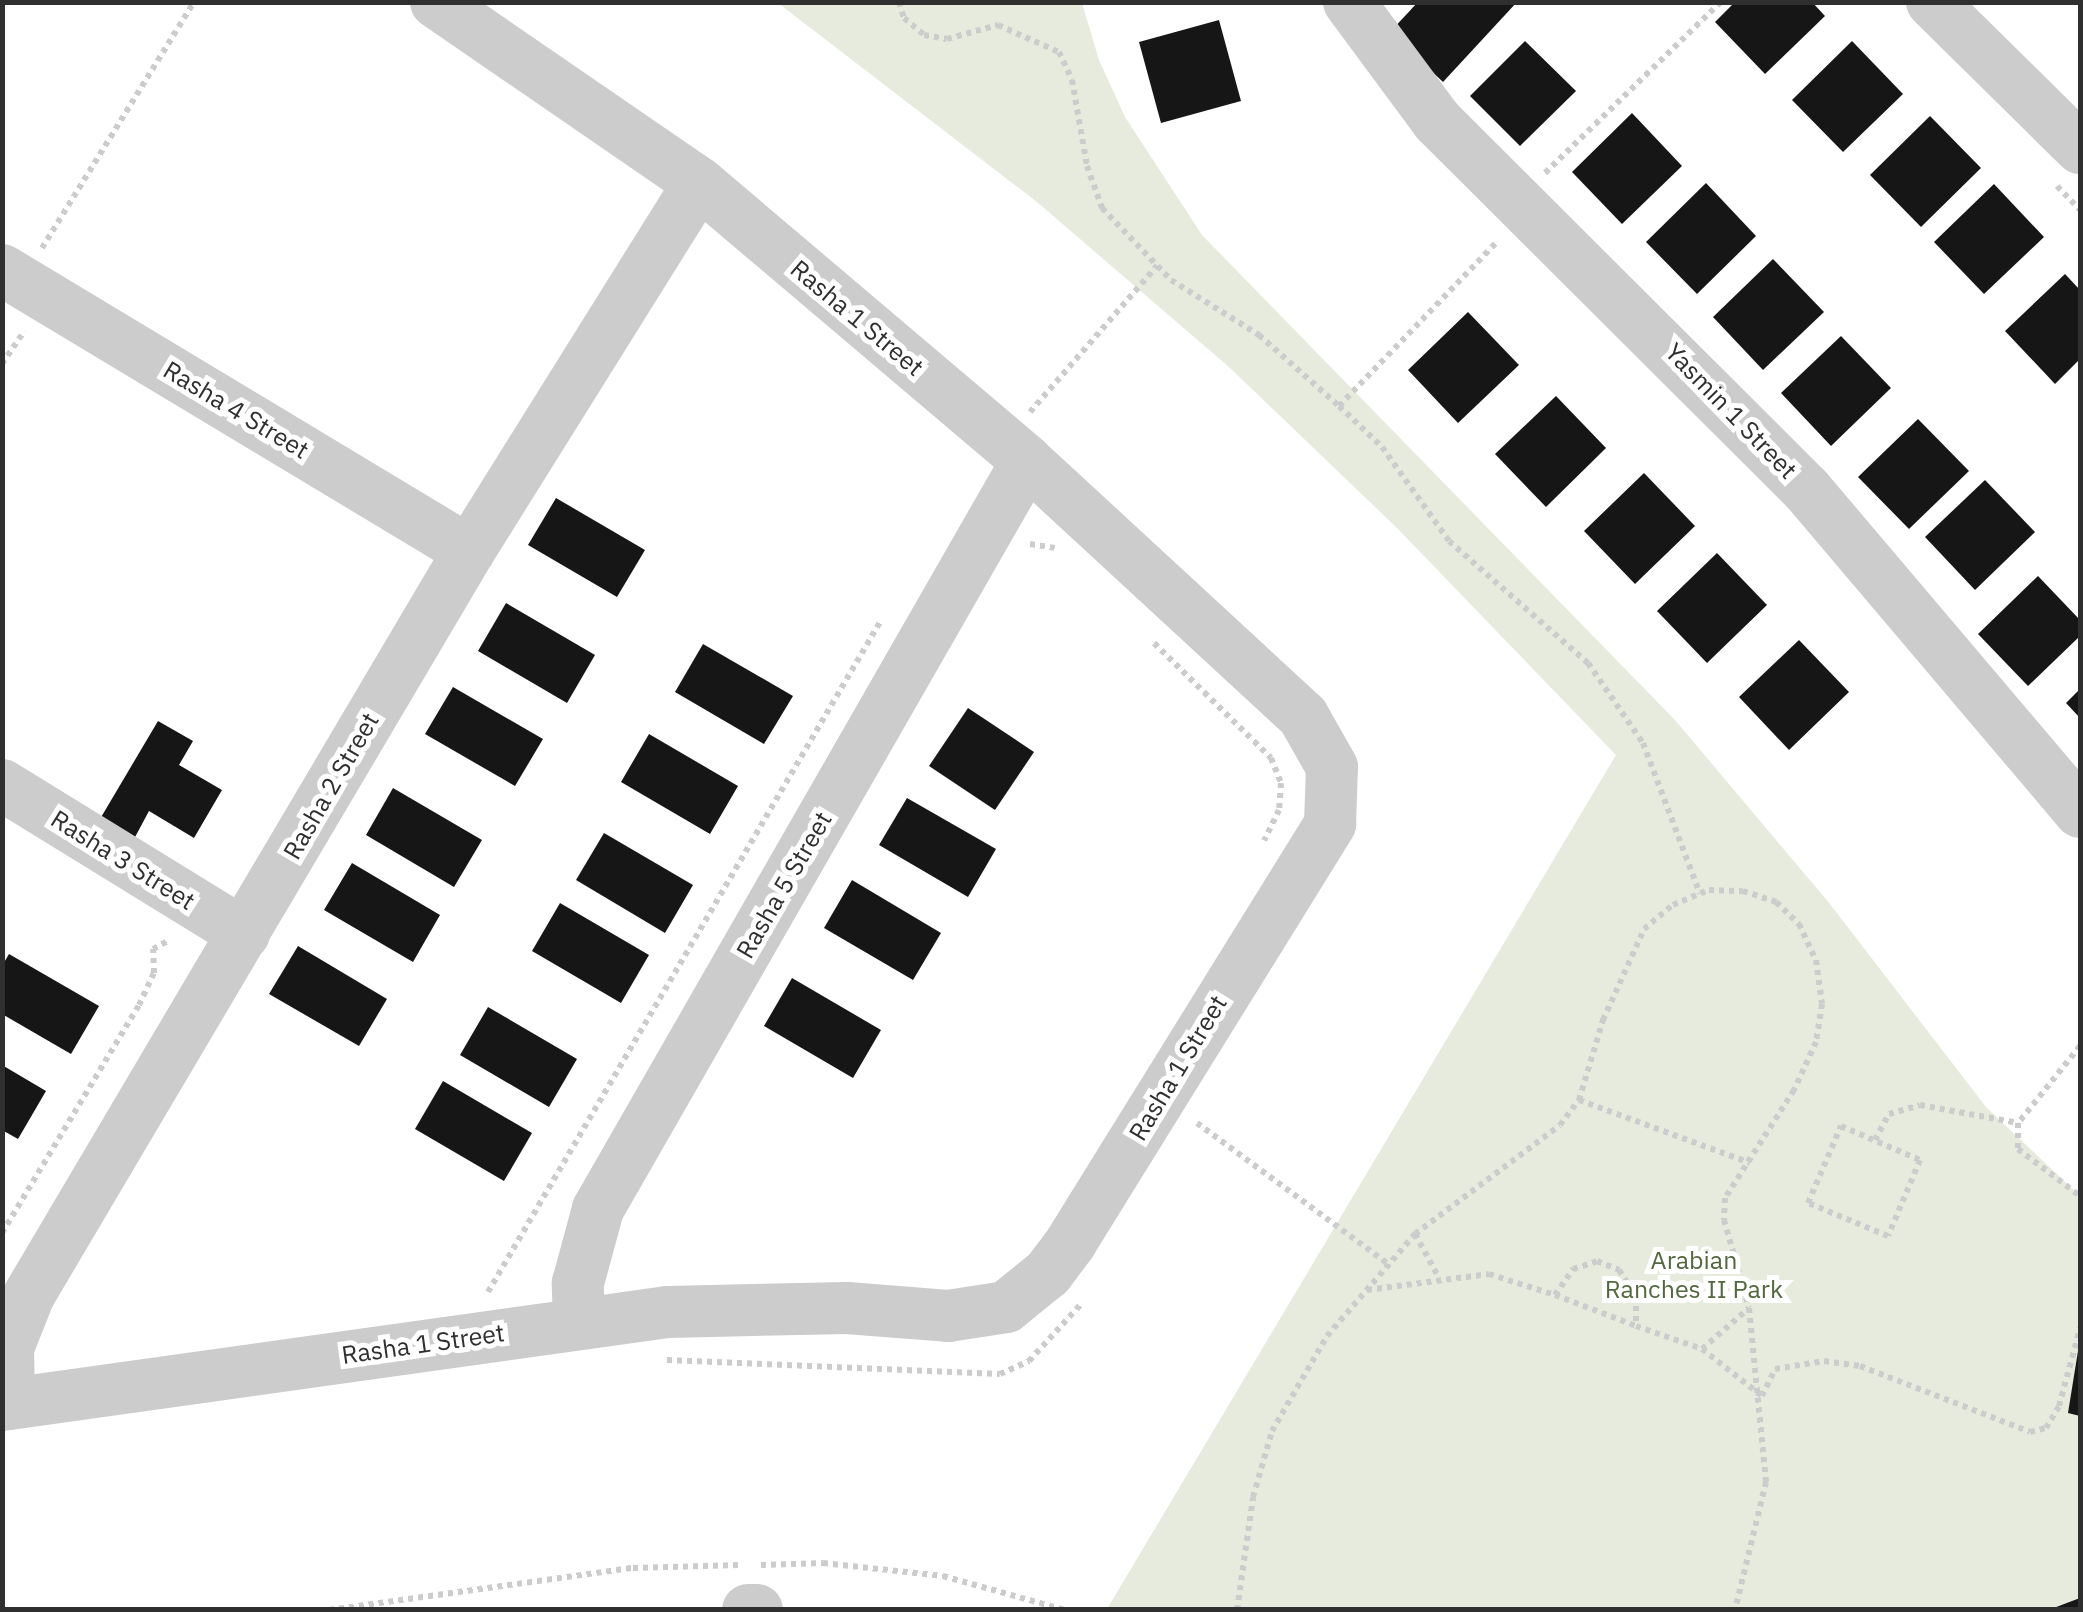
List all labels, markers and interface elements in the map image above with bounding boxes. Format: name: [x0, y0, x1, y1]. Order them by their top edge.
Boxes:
street label: Rasha 1 Street: [784, 254, 930, 382]
street label: Yasmin 1 Street: [1659, 337, 1803, 485]
street label: Rasha 4 Street: [158, 355, 314, 465]
street label: Rasha 2 Street: [277, 707, 385, 865]
street label: Rasha 3 Street: [45, 804, 201, 916]
street label: Rasha 5 Street: [730, 806, 838, 964]
street label: Rasha 1 Street: [1123, 990, 1233, 1146]
park label: Arabian Ranches II Park: [1605, 1246, 1783, 1305]
street label: Rasha 1 Street: [340, 1318, 506, 1370]

